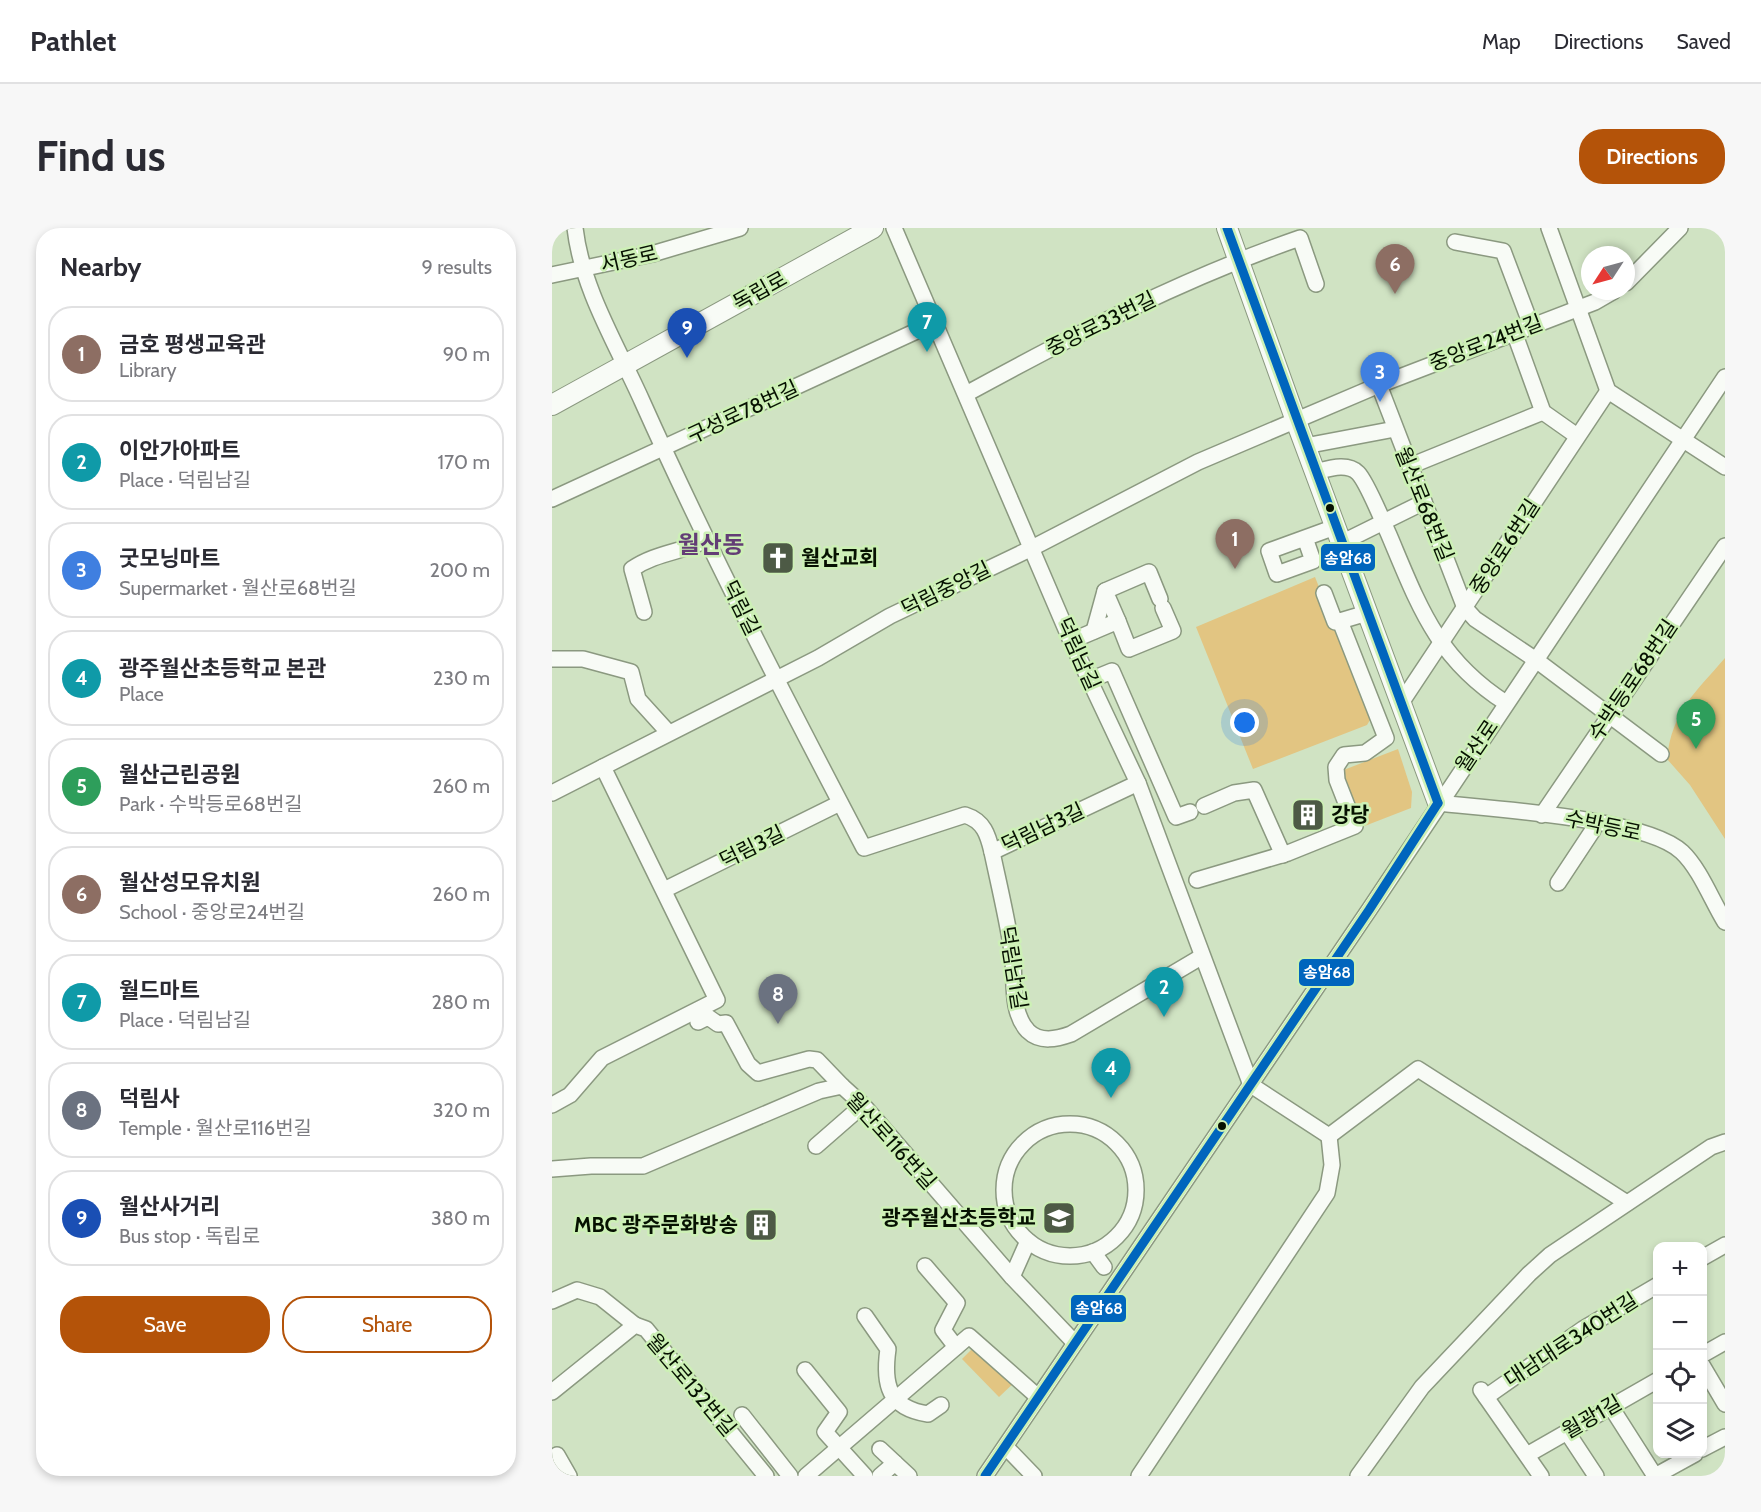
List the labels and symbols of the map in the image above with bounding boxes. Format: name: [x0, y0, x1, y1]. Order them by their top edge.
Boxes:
street label: 서동로: [598, 240, 660, 277]
pin: 6: [1376, 244, 1414, 294]
north arrow: [1581, 246, 1635, 300]
street label: 독립로: [728, 266, 791, 316]
street label: 중앙로33번길: [1042, 286, 1160, 361]
pin: 7: [908, 302, 946, 352]
pin: 9: [668, 308, 706, 358]
street label: 중앙로24번길: [1425, 309, 1546, 376]
pin: 3: [1360, 352, 1400, 402]
street label: 구성로78번길: [683, 375, 802, 448]
street label: 월산로68번길: [1390, 443, 1459, 565]
street label: 중앙로6번길: [1465, 494, 1545, 599]
unlabelled marker: [1324, 502, 1336, 514]
pin: 1: [1216, 520, 1254, 569]
district label: 월산동: [678, 530, 744, 559]
church icon: 월산교회: [760, 540, 796, 576]
line badge: 송암68: [1320, 543, 1376, 572]
place label: 월산교회: [801, 545, 878, 570]
text: 송암68: [1324, 549, 1372, 568]
street label: 덕림중앙길: [897, 556, 995, 621]
street label: 덕림길: [718, 576, 765, 639]
street label: 덕림남길: [1051, 613, 1106, 694]
street label: 수박등로68번길: [1583, 614, 1682, 745]
pin: 5: [1676, 700, 1716, 749]
your location: [1230, 708, 1259, 737]
street label: 월산로: [1450, 715, 1503, 777]
street label: 덕림남3길: [997, 797, 1088, 858]
building icon: 강당: [1290, 797, 1326, 833]
place label: 강당: [1331, 802, 1370, 827]
street label: 수박등로: [1563, 805, 1643, 846]
street label: 덕림3길: [715, 820, 788, 873]
street label: 덕림남1길: [995, 924, 1032, 1011]
line badge: 송암68: [1298, 958, 1355, 987]
text: 송암68: [1303, 963, 1351, 982]
pin: 2: [1144, 968, 1184, 1017]
pin: 8: [758, 974, 798, 1024]
pin: 4: [1092, 1048, 1130, 1098]
street label: 월산로116번길: [841, 1087, 942, 1194]
unlabelled marker: [1216, 1120, 1228, 1132]
school or university icon: 광주월산초등학교: [1041, 1200, 1077, 1236]
place label: 광주월산초등학교: [881, 1205, 1036, 1230]
building icon: MBC 광주문화방송: [743, 1207, 779, 1243]
place label: MBC 광주문화방송: [574, 1212, 738, 1237]
street label: 대남대로340번길: [1499, 1287, 1642, 1392]
line badge: 송암68: [1070, 1294, 1127, 1323]
text: 송암68: [1075, 1299, 1123, 1318]
street label: 월산로132번길: [641, 1328, 741, 1441]
street label: 월광1길: [1557, 1390, 1626, 1444]

